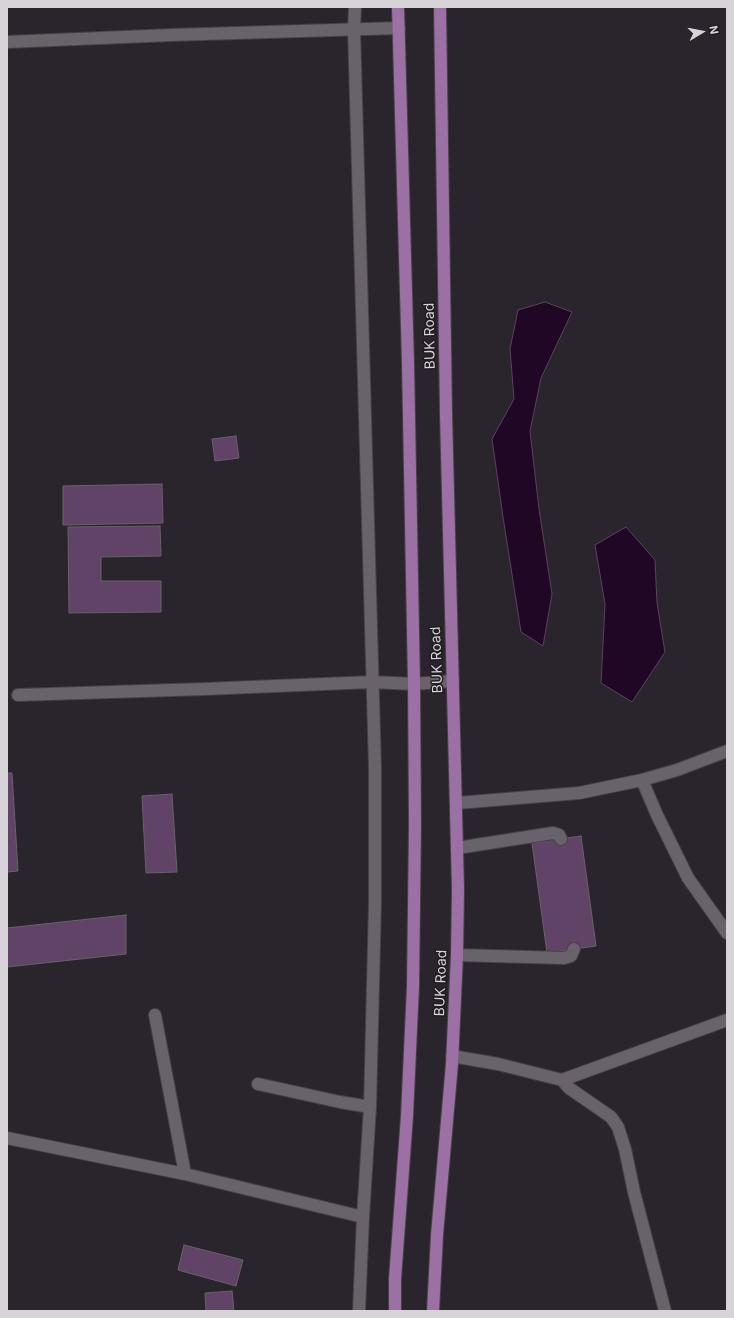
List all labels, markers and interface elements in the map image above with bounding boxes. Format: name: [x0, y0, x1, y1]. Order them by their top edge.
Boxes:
north arrow: [682, 12, 722, 52]
text: N: [706, 25, 721, 35]
street label: BUK Road: [421, 303, 439, 369]
street label: BUK Road: [427, 626, 447, 694]
street label: BUK Road: [431, 949, 451, 1017]

